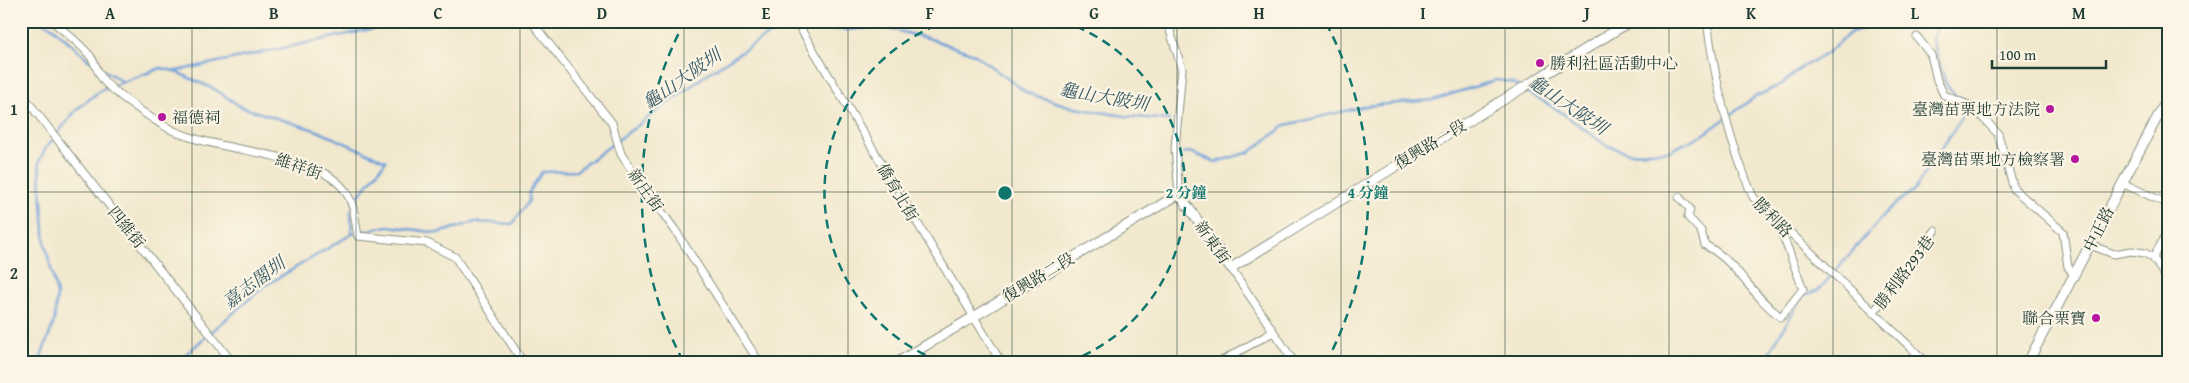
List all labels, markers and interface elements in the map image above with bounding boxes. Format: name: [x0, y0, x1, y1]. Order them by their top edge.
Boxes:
text: A: [105, 1, 116, 25]
text: B: [269, 1, 279, 25]
text: C: [433, 1, 443, 25]
text: D: [597, 1, 607, 25]
text: E: [762, 1, 771, 25]
text: F: [926, 1, 934, 25]
text: G: [1089, 1, 1099, 25]
text: H: [1253, 1, 1265, 25]
text: I: [1420, 1, 1426, 25]
text: J: [1581, 1, 1590, 25]
text: K: [1746, 1, 1757, 25]
text: L: [1911, 1, 1920, 25]
text: M: [2072, 1, 2086, 25]
scale bar: [1992, 38, 2105, 70]
water label: 龜山大陂圳: [637, 40, 729, 115]
text: 100 m: [1999, 44, 2037, 65]
place label: 勝利社區活動中心: [1550, 51, 1678, 75]
marker: 勝利社區活動中心: [1534, 57, 1546, 69]
water label: 龜山大陂圳: [1523, 68, 1616, 143]
water label: 龜山大陂圳: [1057, 75, 1154, 118]
text: 1: [10, 97, 18, 121]
place label: 臺灣苗栗地方法院: [1912, 97, 2040, 121]
marker: 臺灣苗栗地方法院: [2044, 103, 2056, 115]
place label: 福德祠: [172, 105, 220, 129]
marker: 福德祠: [156, 111, 168, 123]
street label: 復興路一段: [1390, 113, 1470, 175]
street label: 維祥街: [272, 147, 326, 185]
place label: 臺灣苗栗地方檢察署: [1921, 147, 2065, 171]
marker: 臺灣苗栗地方檢察署: [2069, 153, 2081, 165]
street label: 僑育北街: [871, 158, 925, 226]
street label: 新庄街: [622, 163, 670, 217]
text: 2 分鐘: [1165, 182, 1207, 203]
text: 4 分鐘: [1347, 182, 1389, 203]
centre of rings: [996, 184, 1014, 202]
street label: 勝利路: [1748, 191, 1798, 243]
street label: 四維街: [103, 201, 151, 253]
street label: 中正路: [2076, 202, 2120, 256]
street label: 新東街: [1189, 215, 1237, 269]
street label: 勝利路293巷: [1868, 230, 1940, 314]
street label: 復興路二段: [998, 246, 1078, 308]
water label: 嘉志閣圳: [217, 248, 293, 315]
text: 2: [10, 261, 18, 285]
place label: 聯合栗寶: [2022, 306, 2086, 330]
marker: 聯合栗寶: [2090, 312, 2102, 324]

